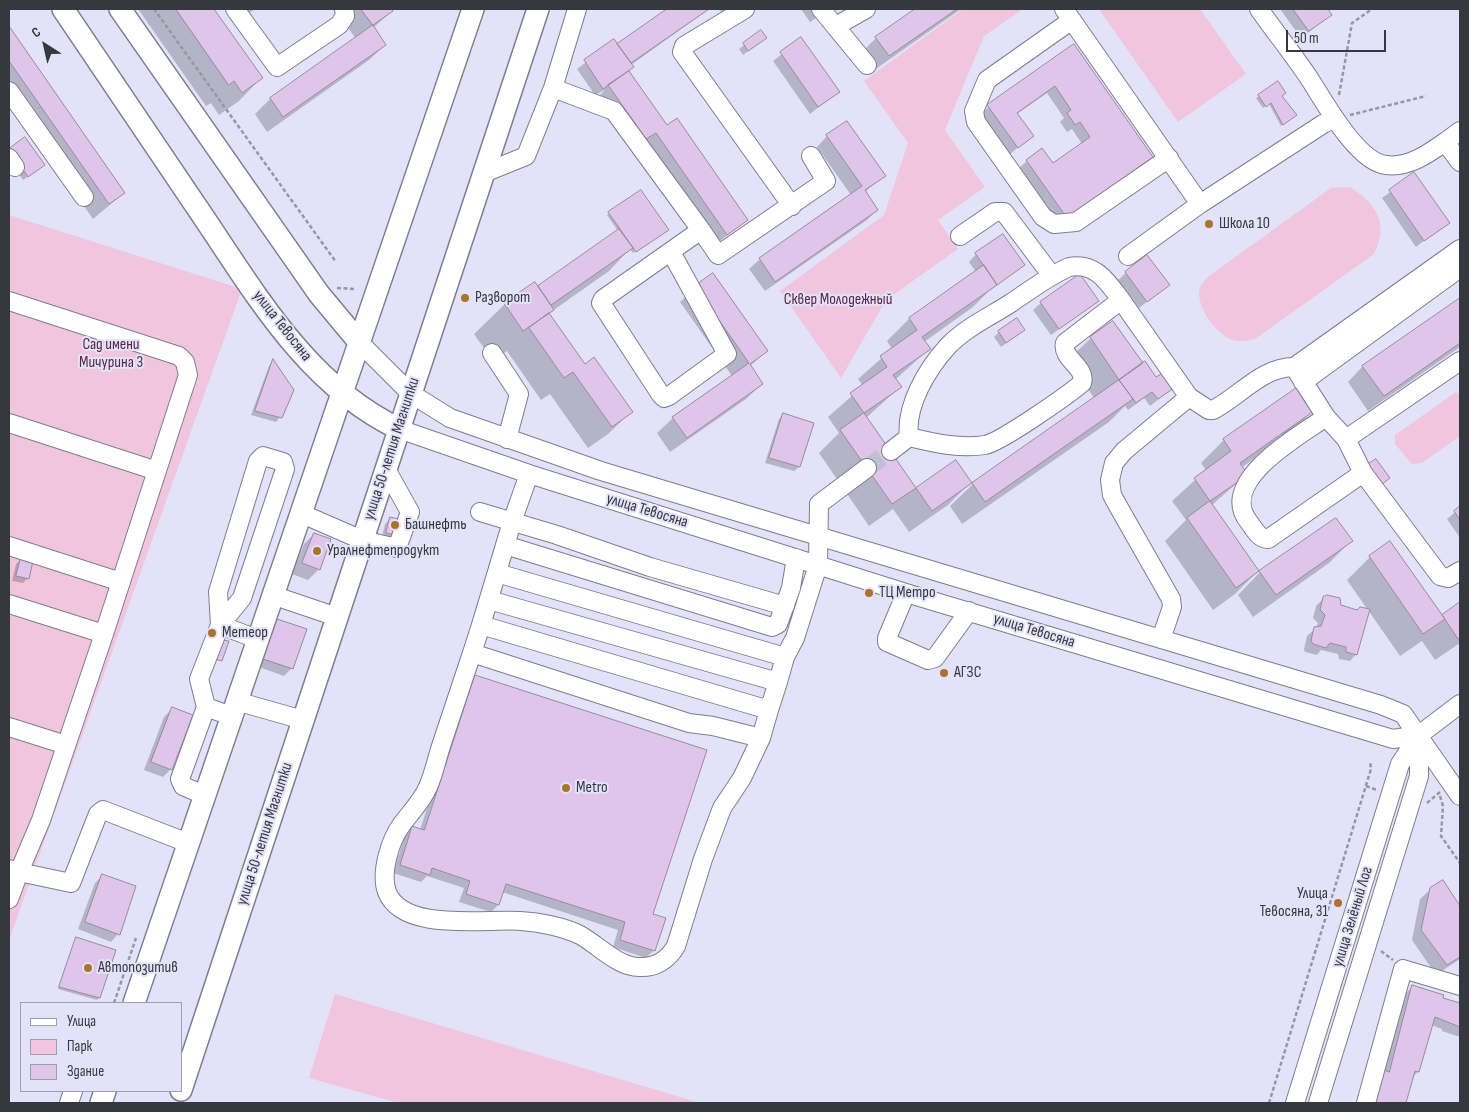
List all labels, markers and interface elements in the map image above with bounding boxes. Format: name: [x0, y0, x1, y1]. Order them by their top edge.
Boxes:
north arrow: [20, 20, 70, 70]
scale bar: [1289, 20, 1389, 52]
text: С: [28, 23, 44, 41]
text: 50 m: [1294, 29, 1319, 48]
place label: Школа 10: [1219, 214, 1270, 234]
marker: Школа 10: [1203, 218, 1215, 230]
street label: улица Тевосяна: [248, 287, 316, 365]
place label: Разворот: [475, 288, 530, 308]
park label: Сквер Молодежный: [784, 290, 892, 310]
marker: Разворот: [459, 292, 471, 304]
park label: Сад имени Мичурина 3: [79, 335, 143, 373]
street label: улица 50-летия Магнитки: [360, 375, 424, 523]
street label: улица Тевосяна: [604, 489, 690, 533]
place label: Башнефть: [405, 515, 467, 535]
marker: Башнефть: [389, 519, 401, 531]
place label: Уралнефтепродукт: [327, 541, 439, 561]
marker: Уралнефтепродукт: [311, 545, 323, 557]
place label: ТЦ Метро: [879, 583, 936, 603]
marker: ТЦ Метро: [863, 587, 875, 599]
street label: улица Тевосяна: [991, 609, 1077, 653]
place label: Метеор: [222, 623, 268, 643]
marker: Метеор: [206, 627, 218, 639]
place label: АГЗС: [954, 663, 981, 683]
marker: АГЗС: [938, 667, 950, 679]
street label: улица 50-летия Магнитки: [233, 760, 297, 908]
place label: Metro: [576, 778, 608, 798]
marker: Metro: [560, 782, 572, 794]
street label: улица Зелёный Лог: [1329, 865, 1377, 969]
place label: Улица Тевосяна, 31: [1259, 884, 1328, 922]
marker: Улица Тевосяна, 31: [1332, 897, 1344, 909]
place label: Автопозитив: [98, 958, 178, 978]
marker: Автопозитив: [82, 962, 94, 974]
legend: [20, 1002, 182, 1092]
text: Улица: [67, 1012, 96, 1031]
text: Парк: [67, 1037, 92, 1056]
text: Здание: [67, 1062, 104, 1081]

